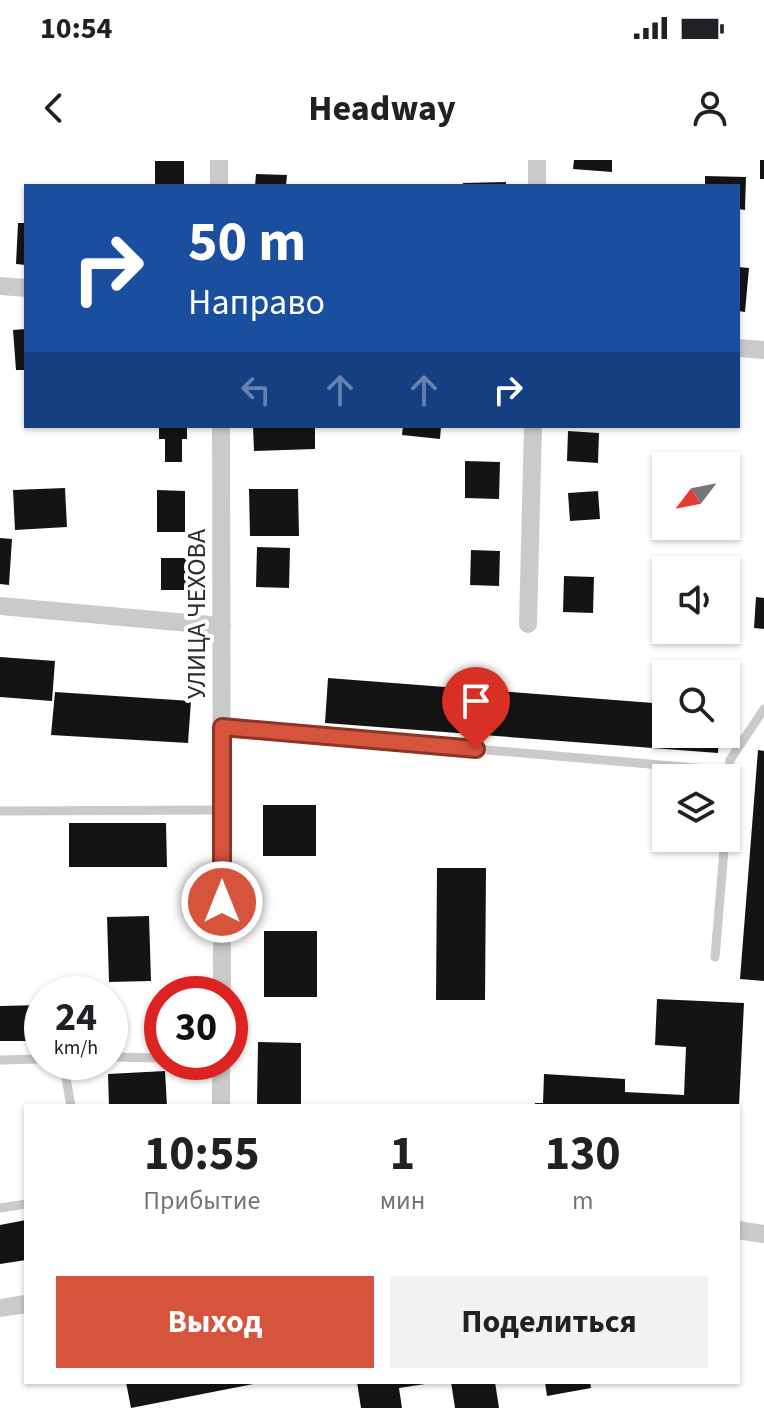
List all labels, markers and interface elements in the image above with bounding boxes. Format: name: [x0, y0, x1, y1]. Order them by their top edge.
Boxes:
text: 10:54: [40, 7, 112, 50]
text: Headway: [308, 83, 456, 134]
icon: back: [32, 86, 76, 130]
icon: person: [688, 86, 732, 130]
text: 50 m: [188, 203, 306, 282]
icon: right: [56, 216, 160, 320]
text: Направо: [188, 277, 325, 328]
icon: left: [234, 368, 278, 412]
icon: ahead: [318, 368, 362, 412]
icon: ahead: [402, 368, 446, 412]
icon: right: [486, 368, 530, 412]
north arrow: [652, 452, 740, 540]
map controls: [652, 452, 740, 852]
street label: УЛИЦА ЧЕХОВА: [178, 528, 215, 699]
button: sound: [652, 556, 740, 644]
button: search: [652, 660, 740, 748]
pin: [442, 667, 510, 749]
icon: arrive: [454, 679, 498, 723]
button: layers: [652, 764, 740, 852]
position arrow: [180, 860, 264, 944]
speed limit sign: 30: [144, 976, 248, 1080]
text: 24: [55, 989, 97, 1046]
text: km/h: [54, 1034, 98, 1062]
text: 10:55: [144, 1120, 260, 1188]
text: 1: [390, 1120, 415, 1188]
text: 130: [545, 1120, 621, 1188]
text: Прибытие: [143, 1182, 260, 1219]
text: мин: [380, 1182, 425, 1219]
text: m: [572, 1182, 593, 1219]
button: Выход: [56, 1276, 374, 1368]
button: Поделиться: [390, 1276, 708, 1368]

